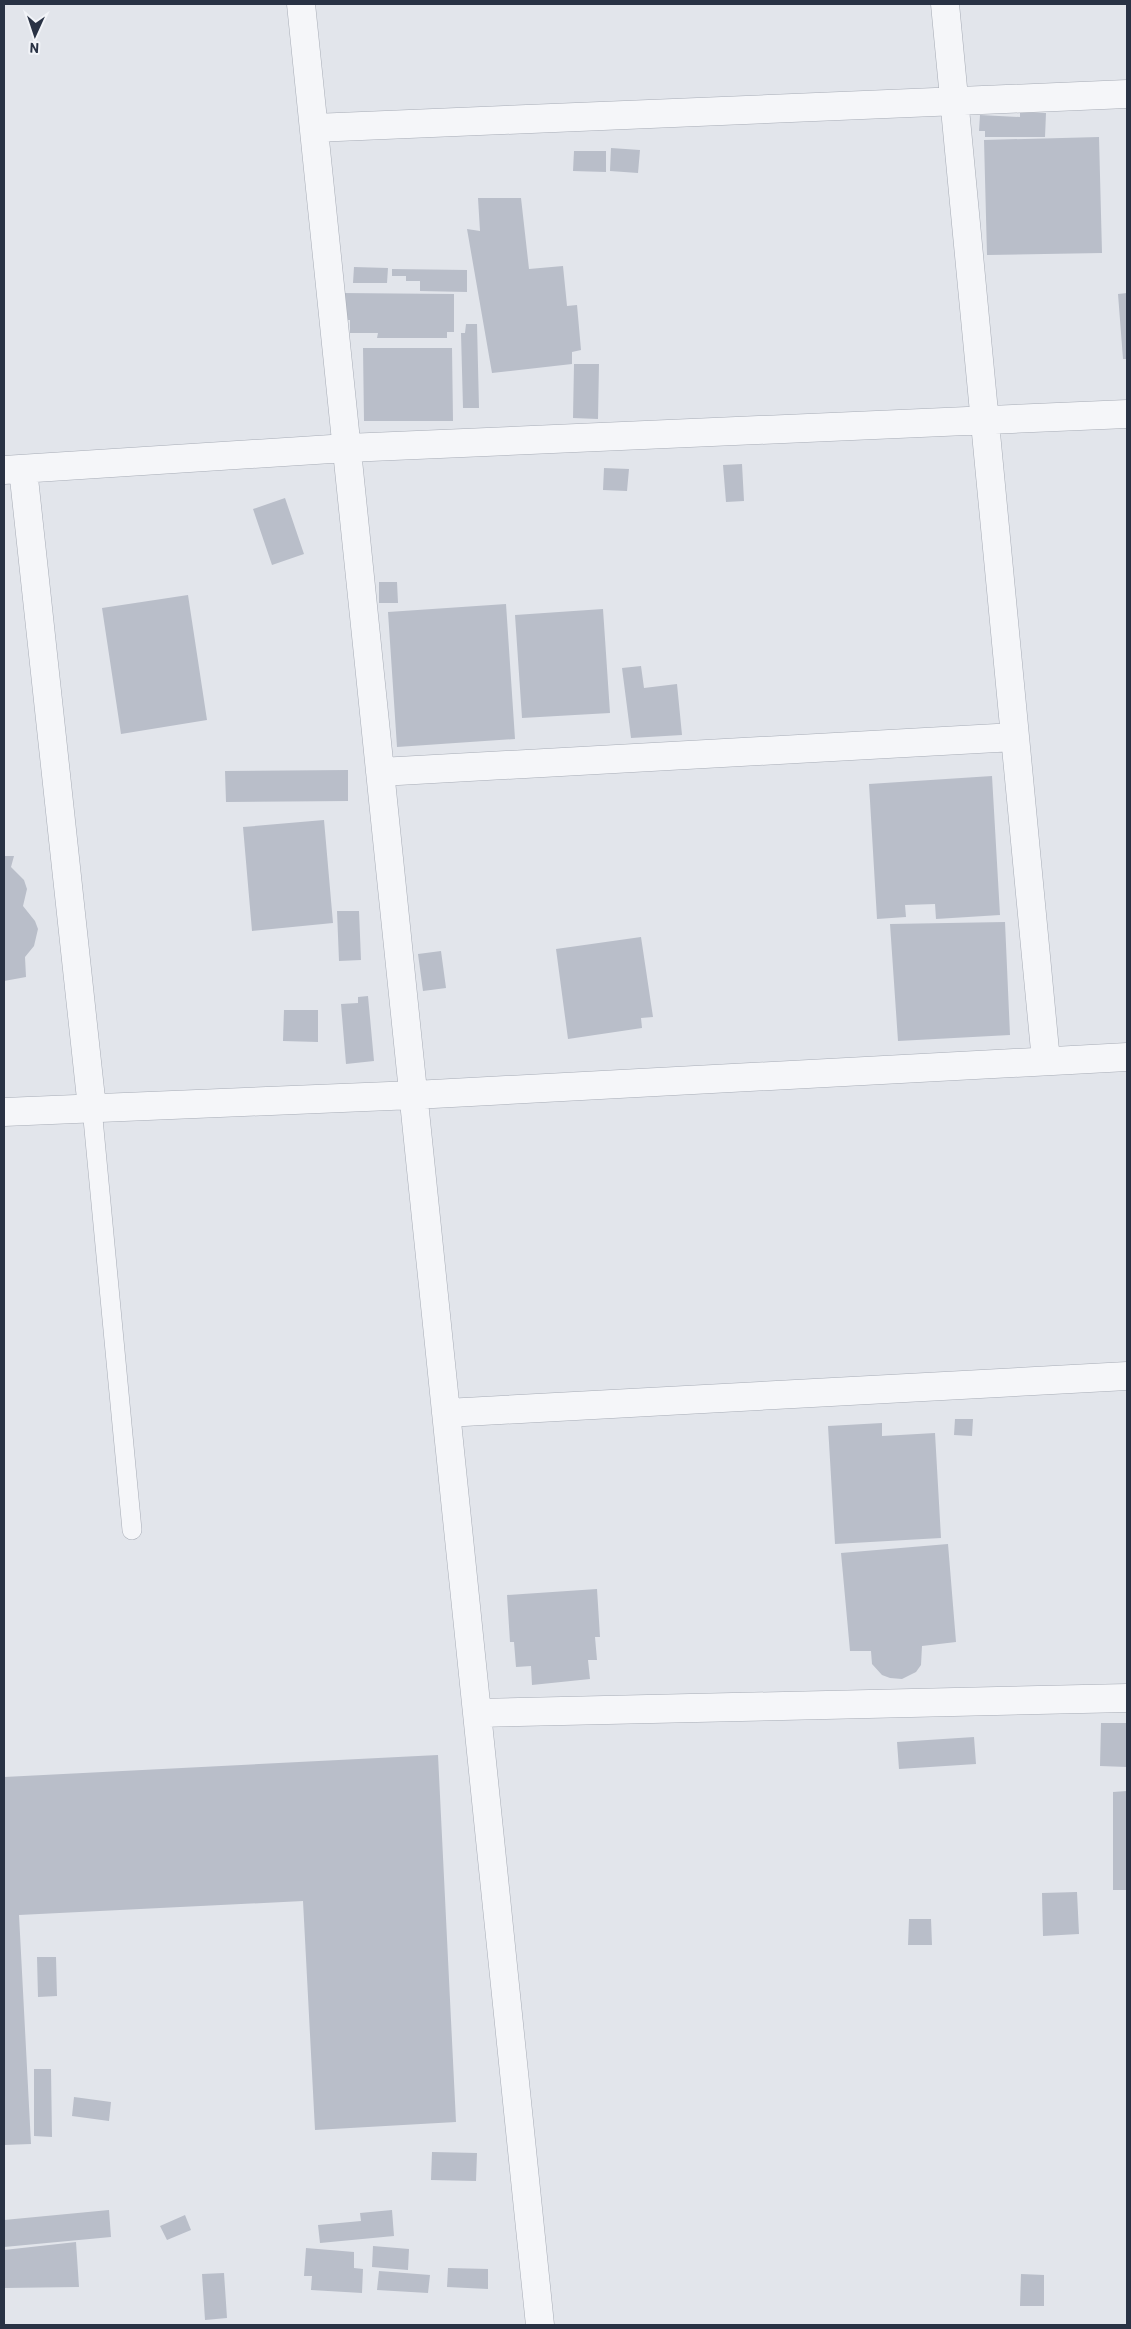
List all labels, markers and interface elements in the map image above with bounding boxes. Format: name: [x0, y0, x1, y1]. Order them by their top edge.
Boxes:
north arrow: [10, 10, 60, 60]
text: N: [29, 40, 39, 57]

